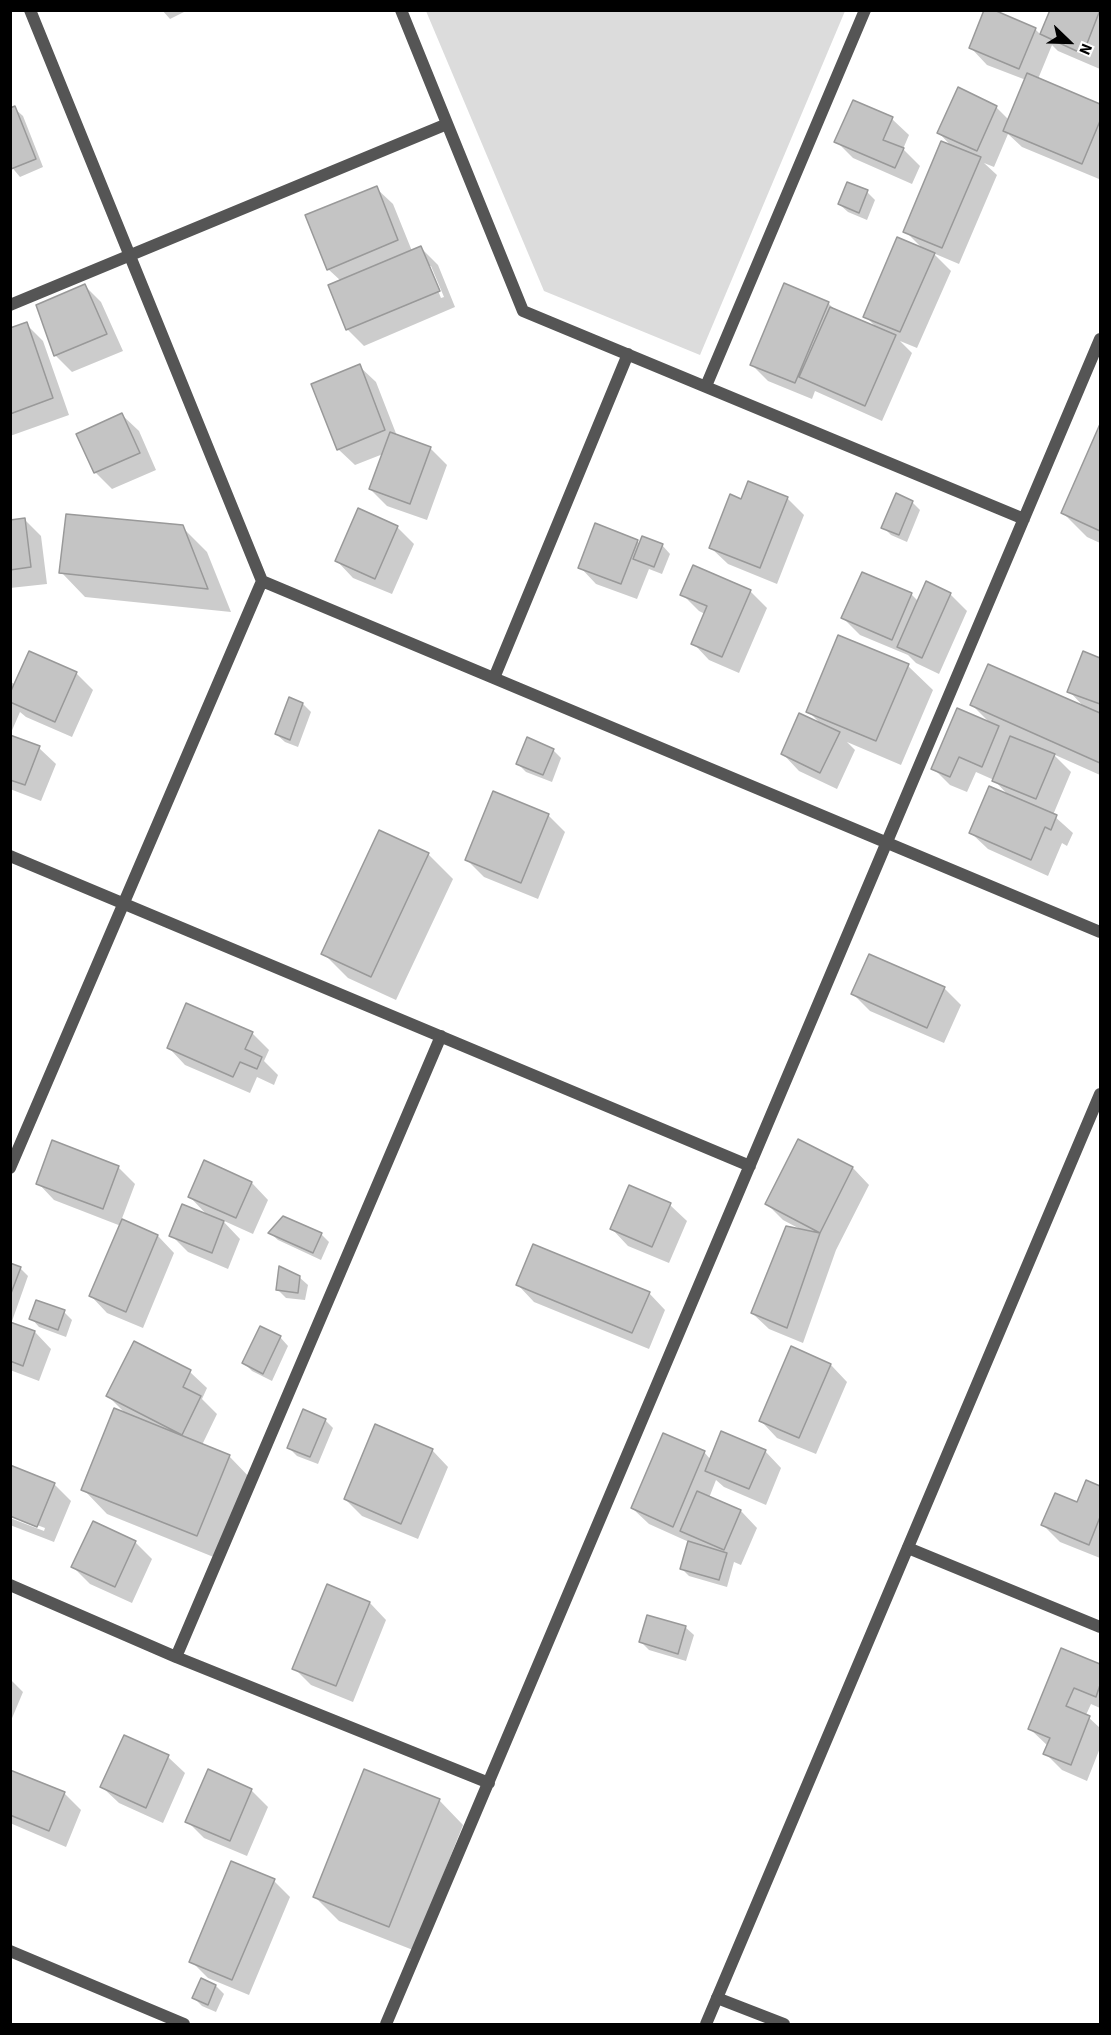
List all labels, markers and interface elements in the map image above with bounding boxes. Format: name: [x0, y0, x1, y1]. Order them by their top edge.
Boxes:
north arrow: [1039, 12, 1099, 72]
text: N: [1073, 40, 1098, 58]

